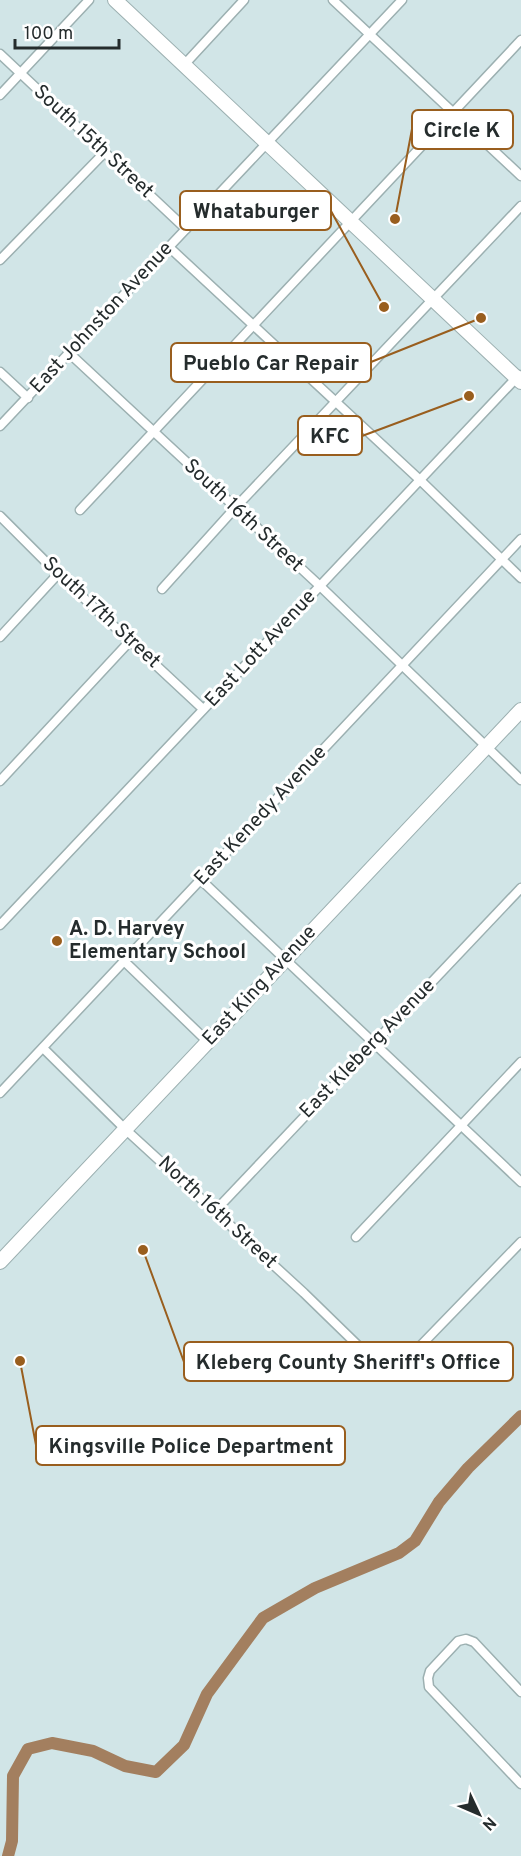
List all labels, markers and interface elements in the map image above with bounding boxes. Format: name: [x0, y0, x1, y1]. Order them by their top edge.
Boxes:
scale bar: [15, 12, 118, 50]
text: 100 m: [24, 23, 73, 46]
street label: South 15th Street: [27, 80, 159, 204]
callout: Circle K: [412, 110, 513, 149]
text: Circle K: [424, 118, 501, 145]
callout: Whataburger: [180, 191, 331, 230]
text: Whataburger: [193, 199, 320, 226]
street label: East Johnston Avenue: [25, 237, 179, 399]
callout: Pueblo Car Repair: [171, 343, 371, 382]
text: Pueblo Car Repair: [183, 351, 359, 378]
callout: KFC: [298, 416, 362, 455]
text: KFC: [310, 424, 350, 451]
street label: South 16th Street: [178, 454, 308, 578]
street label: South 17th Street: [36, 551, 166, 675]
street label: East Lott Avenue: [200, 585, 322, 713]
street label: East Kenedy Avenue: [189, 740, 333, 892]
place label: A. D. Harvey Elementary School: [69, 917, 246, 966]
street label: East King Avenue: [197, 920, 323, 1052]
marker: A. D. Harvey Elementary School: [50, 934, 64, 948]
street label: East Kleberg Avenue: [294, 973, 442, 1125]
street label: North 16th Street: [152, 1151, 282, 1275]
callout: Kleberg County Sheriff's Office: [184, 1342, 513, 1381]
text: Kleberg County Sheriff's Office: [196, 1350, 500, 1377]
callout: Kingsville Police Department: [36, 1426, 345, 1465]
text: Kingsville Police Department: [49, 1434, 333, 1461]
north arrow: [449, 1784, 509, 1844]
text: N: [477, 1812, 500, 1834]

